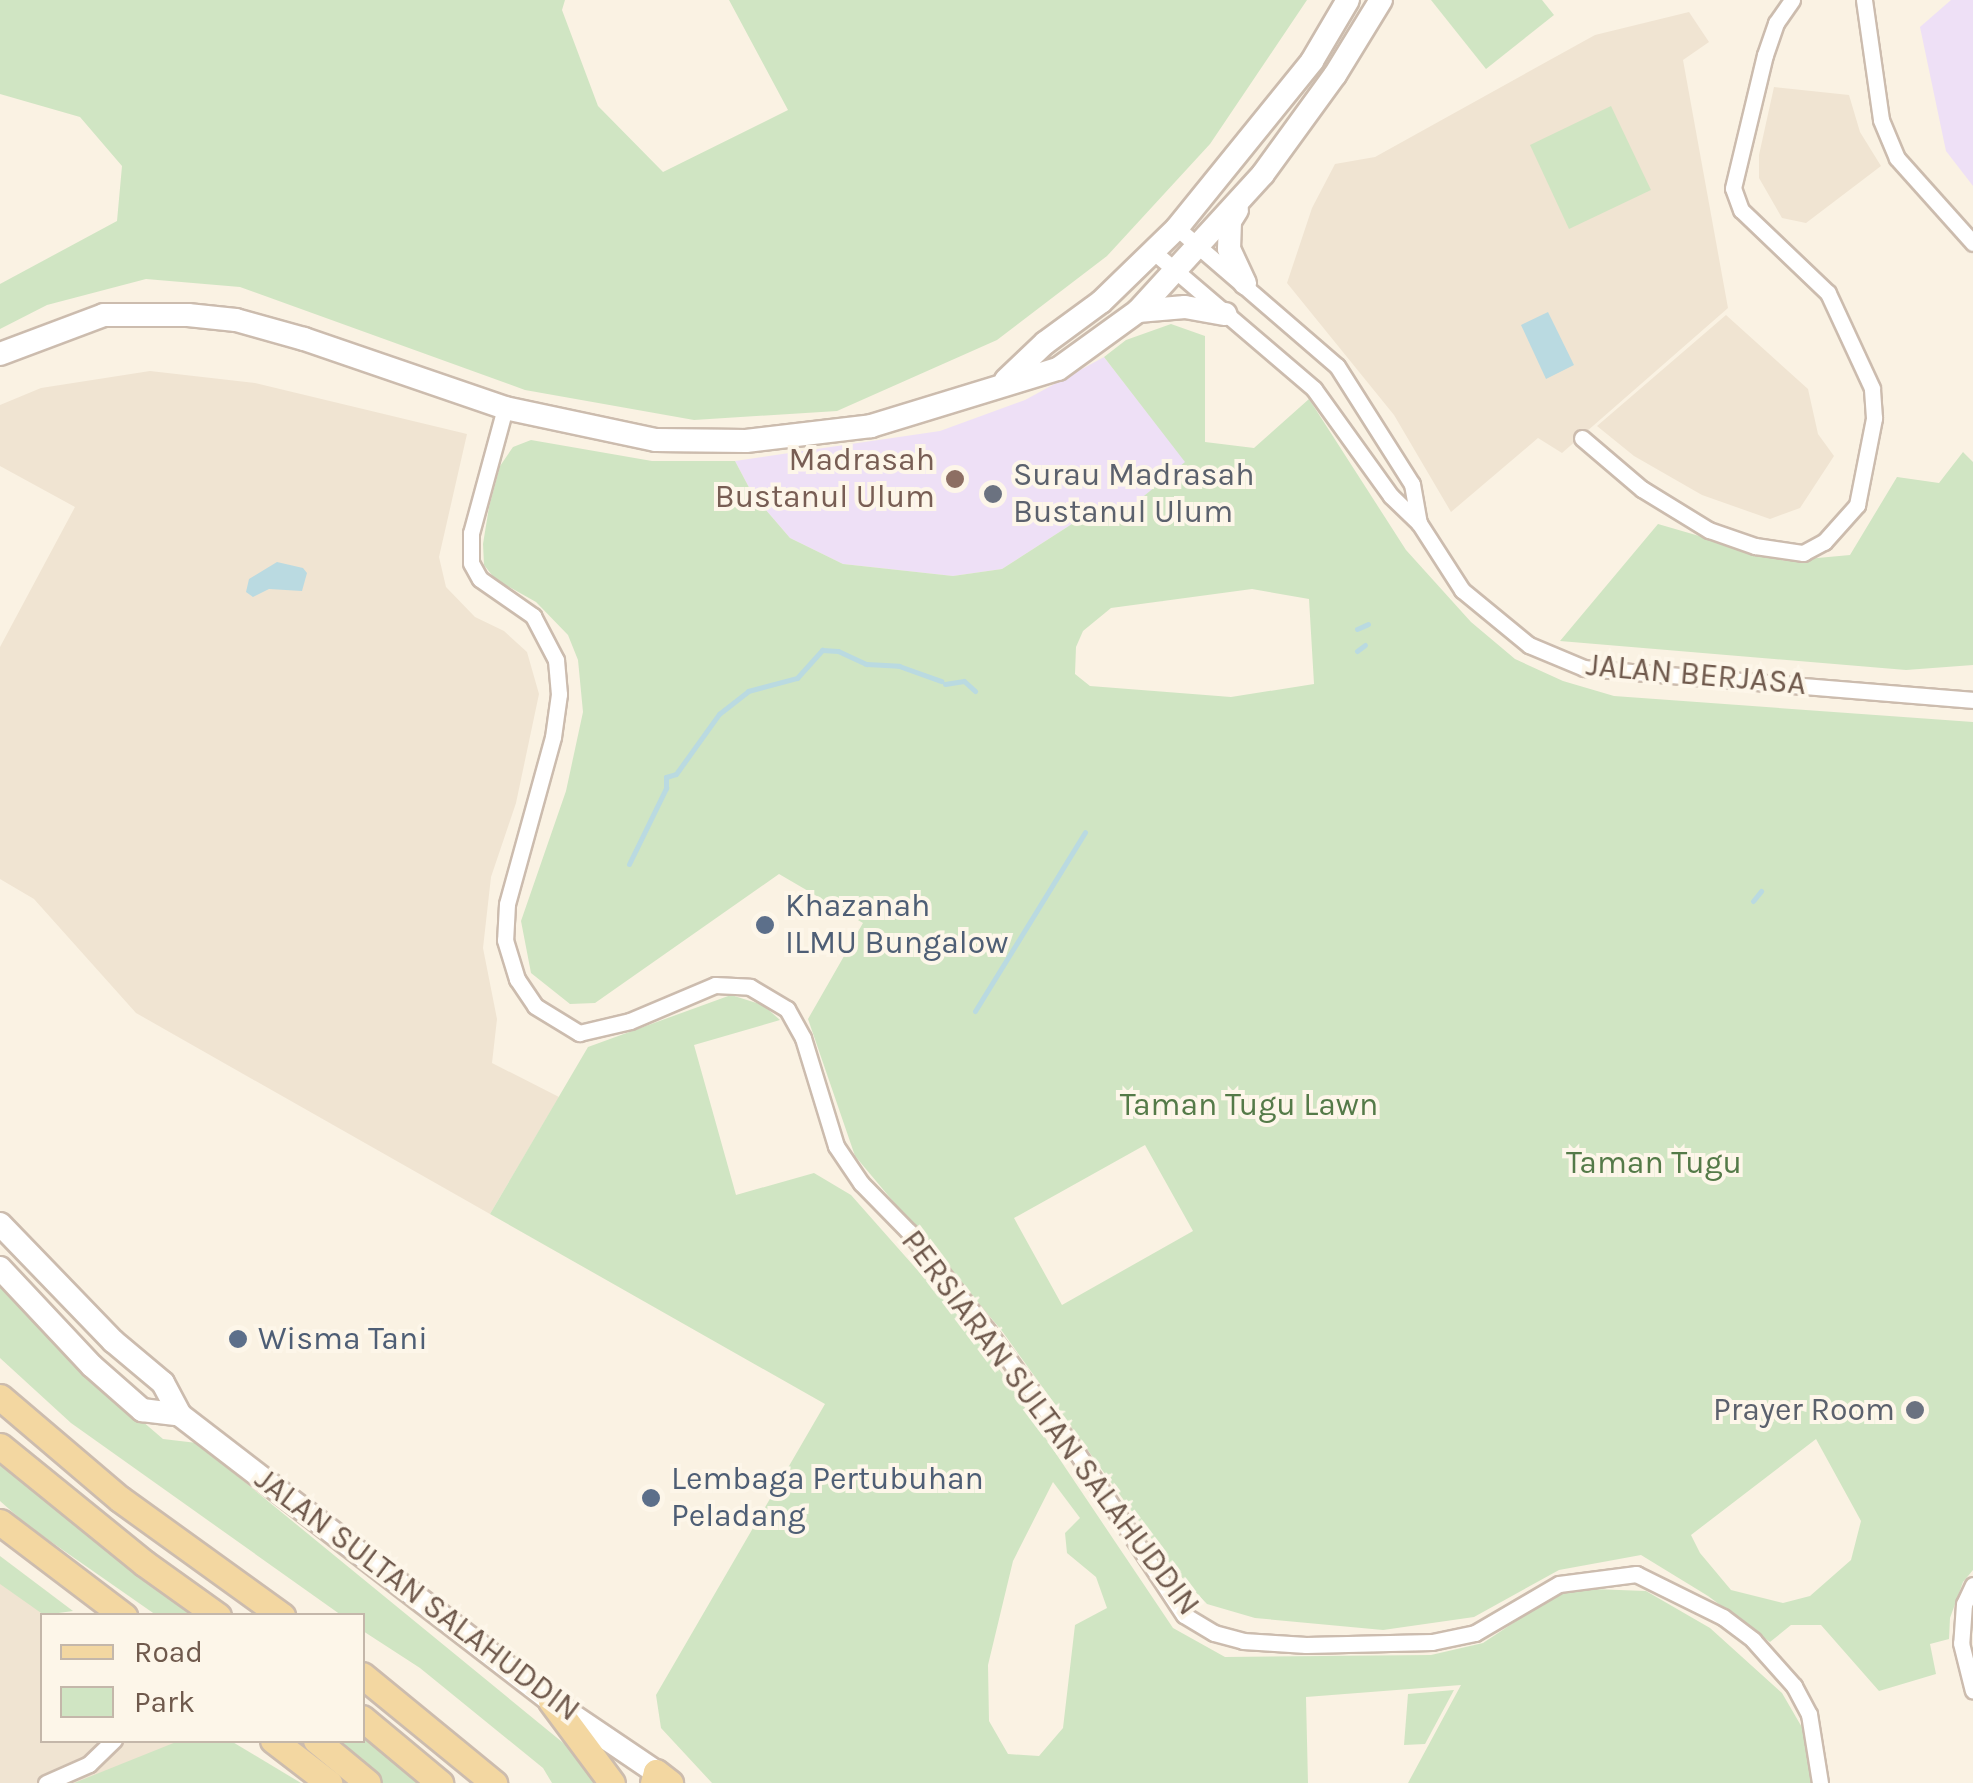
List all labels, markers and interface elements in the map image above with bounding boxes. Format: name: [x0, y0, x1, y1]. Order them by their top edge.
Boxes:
place label: Madrasah Bustanul Ulum: [715, 442, 935, 517]
place label: Surau Madrasah Bustanul Ulum: [1013, 457, 1254, 532]
marker: Madrasah Bustanul Ulum: [944, 468, 966, 490]
marker: Surau Madrasah Bustanul Ulum: [982, 483, 1004, 505]
street label: JALAN BERJASA: [1584, 646, 1808, 704]
place label: Khazanah ILMU Bungalow: [785, 888, 1008, 963]
marker: Khazanah ILMU Bungalow: [754, 914, 776, 936]
park label: Taman Tugu Lawn: [1120, 1086, 1378, 1124]
park label: Taman Tugu: [1566, 1144, 1742, 1182]
street label: PERSIARAN SULTAN SALAHUDDIN: [893, 1223, 1207, 1623]
place label: Wisma Tani: [258, 1320, 428, 1358]
marker: Wisma Tani: [227, 1328, 249, 1350]
place label: Prayer Room: [1713, 1391, 1895, 1429]
marker: Prayer Room: [1904, 1399, 1926, 1421]
street label: JALAN SULTAN SALAHUDDIN: [247, 1460, 587, 1730]
place label: Lembaga Pertubuhan Peladang: [671, 1461, 984, 1536]
marker: Lembaga Pertubuhan Peladang: [640, 1487, 662, 1509]
legend: [40, 1613, 365, 1743]
text: Road: [134, 1634, 203, 1670]
text: Park: [134, 1684, 195, 1720]

